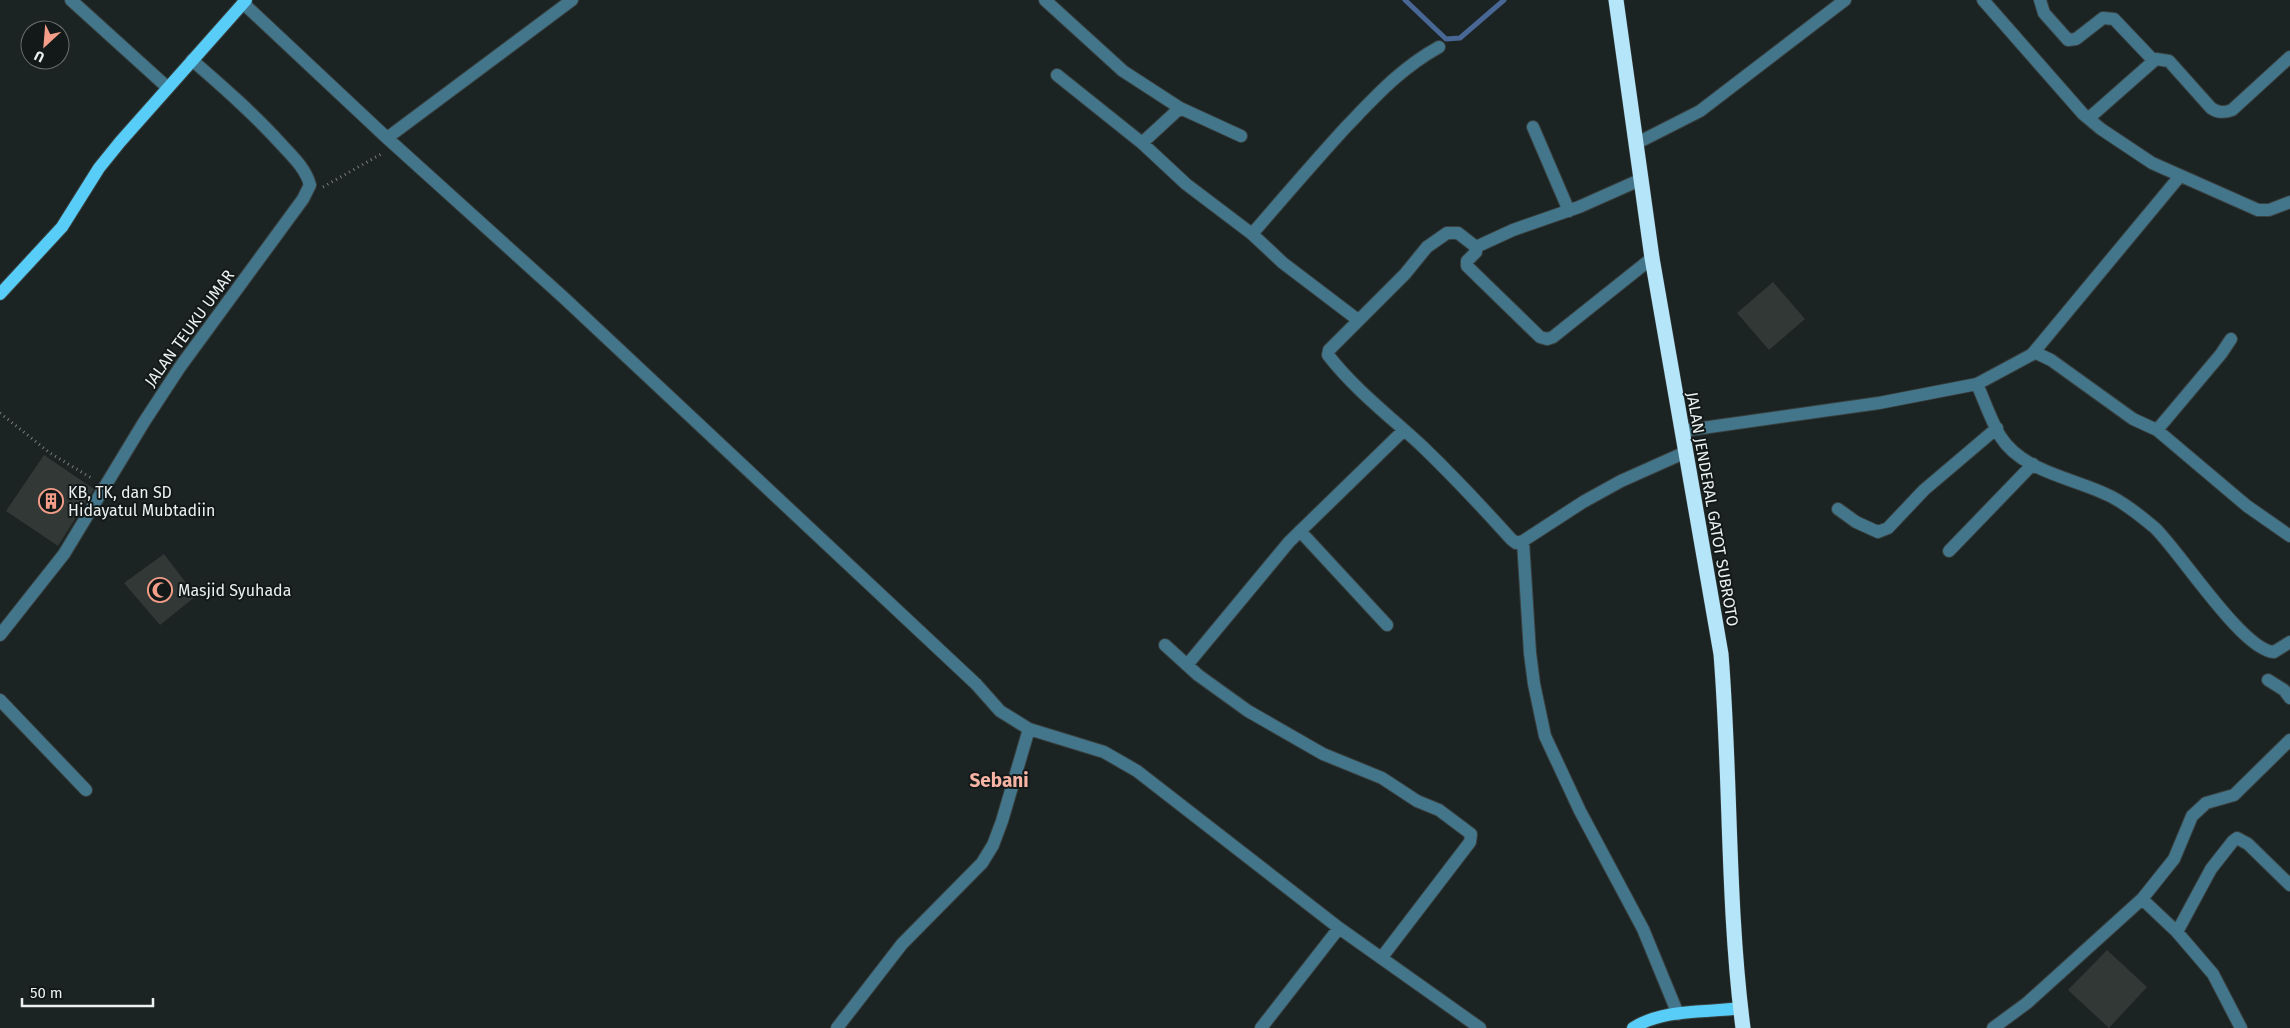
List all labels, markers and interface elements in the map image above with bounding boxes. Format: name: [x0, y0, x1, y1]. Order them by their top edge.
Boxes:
north arrow: [20, 20, 70, 70]
text: U: [32, 47, 47, 66]
street label: JALAN TEUKU UMAR: [141, 266, 238, 390]
street label: JALAN JENDERAL GATOT SUBROTO: [1683, 390, 1743, 628]
place label: KB, TK, dan SD Hidayatul Mubtadiin: [68, 483, 215, 520]
building icon: KB, TK, dan SD Hidayatul Mubtadiin: [38, 488, 64, 514]
mosque icon: Masjid Syuhada: [147, 577, 173, 603]
place label: Masjid Syuhada: [178, 581, 291, 600]
district label: Sebani: [969, 769, 1029, 792]
scale bar: [22, 976, 154, 1008]
text: 50 m: [30, 984, 63, 1002]

